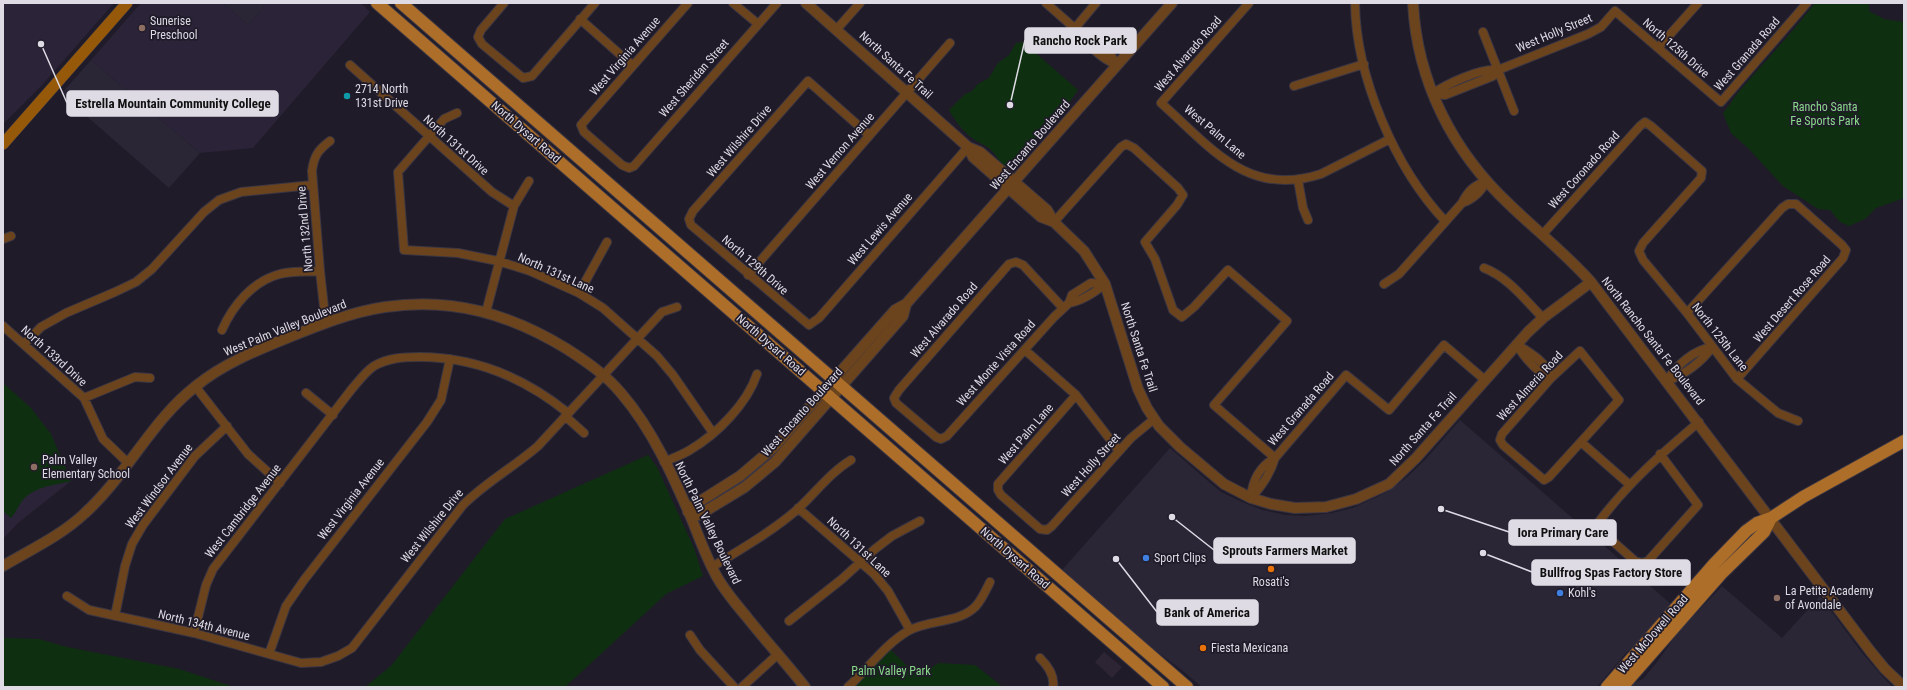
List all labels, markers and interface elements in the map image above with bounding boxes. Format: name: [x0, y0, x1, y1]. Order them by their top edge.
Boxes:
street label: West Holly Street: [1514, 11, 1595, 55]
place label: Sunerise Preschool: [150, 14, 197, 42]
street label: West Virginia Avenue: [587, 14, 663, 98]
street label: West Alvarado Road: [1152, 14, 1224, 94]
street label: West Granada Road: [1711, 14, 1783, 94]
street label: North 125th Drive: [1640, 15, 1712, 81]
marker: Sunerise Preschool: [137, 23, 147, 33]
street label: North Santa Fe Trail: [857, 28, 935, 102]
callout: Rancho Rock Park: [1025, 28, 1136, 53]
text: Rancho Rock Park: [1033, 33, 1128, 48]
street label: West Sheridan Street: [656, 36, 732, 120]
place label: 2714 North 131st Drive: [355, 82, 409, 110]
callout: Estrella Mountain Community College: [67, 91, 278, 116]
marker: 2714 North 131st Drive: [342, 91, 352, 101]
text: Estrella Mountain Community College: [75, 96, 271, 111]
street label: West Encanto Boulevard: [987, 97, 1073, 193]
street label: North Dysart Road: [489, 98, 563, 166]
park label: Rancho Santa Fe Sports Park: [1790, 100, 1860, 128]
street label: West Wilshire Drive: [704, 102, 774, 180]
street label: West Palm Lane: [1181, 102, 1249, 162]
street label: West Vernon Avenue: [803, 109, 877, 192]
street label: North 131st Drive: [420, 112, 492, 178]
street label: West Coronado Road: [1546, 128, 1622, 212]
street label: North 132nd Drive: [294, 185, 316, 272]
street label: West Lewis Avenue: [845, 190, 915, 268]
street label: North 129th Drive: [719, 232, 791, 298]
street label: North 131st Lane: [516, 250, 597, 296]
street label: West Desert Rose Road: [1750, 253, 1834, 345]
street label: North Rancho Santa Fe Boulevard: [1599, 274, 1707, 408]
street label: West Alvarado Road: [908, 280, 980, 360]
street label: West Palm Valley Boulevard: [222, 297, 348, 359]
street label: North Santa Fe Trail: [1118, 300, 1160, 394]
street label: North 125th Lane: [1689, 300, 1751, 374]
street label: North Dysart Road: [734, 311, 808, 379]
street label: West Monte Vista Road: [954, 317, 1038, 409]
street label: North 133rd Drive: [18, 323, 90, 389]
street label: West Almeria Road: [1494, 348, 1566, 424]
street label: West Encanto Boulevard: [759, 365, 846, 459]
street label: West Granada Road: [1265, 369, 1337, 449]
street label: North Santa Fe Trail: [1386, 390, 1460, 468]
street label: West Palm Lane: [996, 400, 1056, 467]
street label: West Holly Street: [1059, 430, 1124, 500]
street label: West Windsor Avenue: [123, 441, 196, 531]
place label: Palm Valley Elementary School: [42, 453, 130, 481]
street label: West Virginia Avenue: [315, 455, 387, 543]
street label: North Palm Valley Boulevard: [672, 460, 744, 586]
street label: West Cambridge Avenue: [202, 461, 284, 561]
marker: Palm Valley Elementary School: [29, 462, 39, 472]
street label: West Wilshire Drive: [398, 486, 466, 566]
street label: North 131st Lane: [824, 514, 894, 580]
callout: Iora Primary Care: [1509, 520, 1616, 545]
street label: North Dysart Road: [978, 524, 1052, 592]
text: Iora Primary Care: [1517, 525, 1609, 540]
callout: Sprouts Farmers Market: [1214, 538, 1355, 563]
text: Sprouts Farmers Market: [1222, 543, 1348, 558]
place label: Sport Clips: [1154, 551, 1206, 565]
marker: Sport Clips: [1141, 553, 1151, 563]
callout: Bullfrog Spas Factory Store: [1532, 560, 1690, 585]
marker: Rosati's: [1266, 564, 1276, 574]
text: Bullfrog Spas Factory Store: [1540, 565, 1682, 580]
place label: Rosati's: [1252, 575, 1290, 589]
place label: La Petite Academy of Avondale: [1785, 584, 1873, 612]
place label: Kohl's: [1568, 586, 1596, 600]
marker: Kohl's: [1555, 588, 1565, 598]
street label: West McDowell Road: [1615, 592, 1691, 676]
marker: La Petite Academy of Avondale: [1772, 593, 1782, 603]
callout: Bank of America: [1157, 600, 1258, 625]
text: Bank of America: [1164, 605, 1250, 620]
street label: North 134th Avenue: [157, 607, 252, 643]
place label: Fiesta Mexicana: [1211, 641, 1288, 655]
marker: Fiesta Mexicana: [1198, 643, 1208, 653]
park label: Palm Valley Park: [851, 664, 931, 678]

